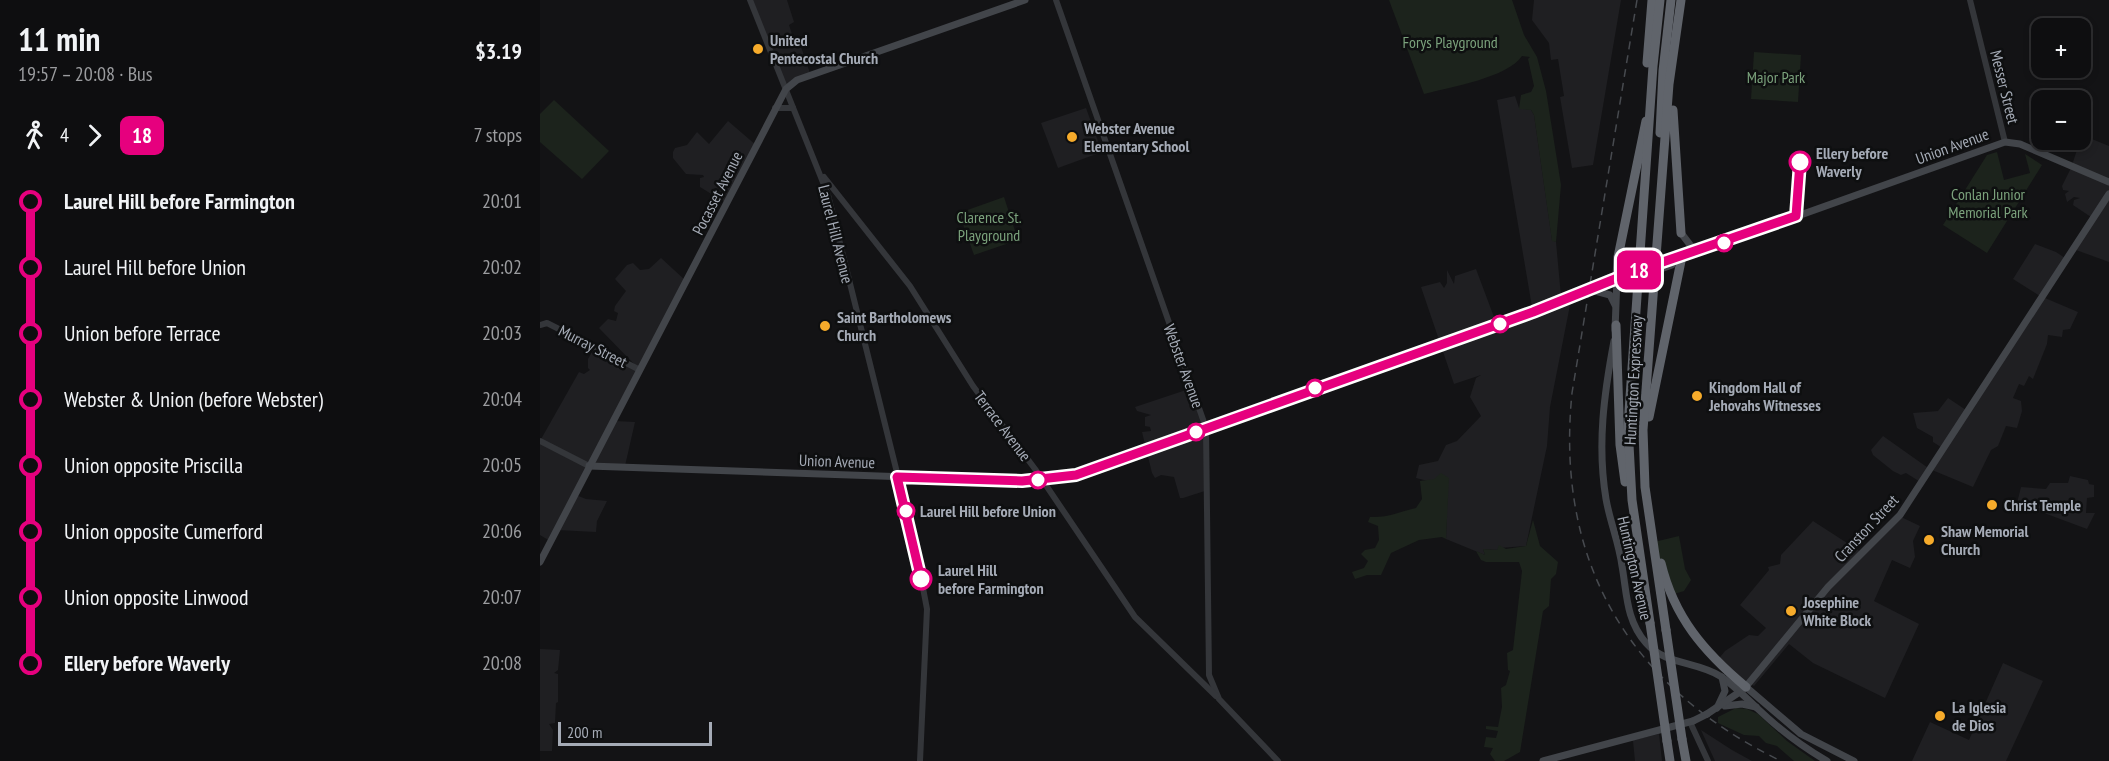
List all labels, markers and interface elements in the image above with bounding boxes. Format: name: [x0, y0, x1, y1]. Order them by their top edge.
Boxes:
text: 11 min: [18, 17, 100, 60]
map controls: [2031, 18, 2091, 150]
button: +: [2031, 18, 2091, 78]
place label: United Pentecostal Church: [770, 30, 878, 68]
park label: Forys Playground: [1402, 32, 1498, 52]
text: $3.19: [475, 37, 522, 65]
marker: United Pentecostal Church: [751, 42, 765, 56]
street label: Messer Street: [1986, 48, 2024, 126]
text: 19:57 – 20:08 · Bus: [18, 61, 153, 87]
park label: Major Park: [1747, 67, 1806, 87]
button: −: [2031, 90, 2091, 150]
place label: Webster Avenue Elementary School: [1083, 118, 1189, 156]
icon: walk: [18, 119, 51, 152]
icon: forward: [78, 119, 111, 152]
text: 4: [60, 122, 69, 148]
text: 18: [132, 122, 152, 149]
text: 7 stops: [473, 122, 522, 148]
street label: Union Avenue: [1913, 124, 1991, 168]
marker: Webster Avenue Elementary School: [1065, 130, 1079, 144]
place label: Ellery before Waverly: [1815, 143, 1888, 181]
street label: Pocasset Avenue: [687, 148, 747, 238]
marker: Ellery before Waverly: [1789, 151, 1811, 173]
street label: Laurel Hill Avenue: [814, 183, 858, 285]
park label: Conlan Junior Memorial Park: [1948, 184, 2028, 222]
text: Laurel Hill before Farmington: [64, 187, 295, 215]
text: 20:01: [482, 188, 522, 214]
park label: Clarence St. Playground: [957, 207, 1022, 245]
unlabelled marker: [1715, 234, 1733, 252]
line badge: 18: [1612, 250, 1666, 290]
text: Laurel Hill before Union: [64, 253, 246, 281]
text: 20:02: [482, 254, 522, 280]
text: 18: [1629, 257, 1649, 284]
place label: Saint Bartholomews Church: [837, 307, 952, 345]
unlabelled marker: [1491, 315, 1509, 333]
street label: Huntington Expressway: [1620, 315, 1646, 445]
text: Union before Terrace: [64, 319, 221, 347]
marker: Saint Bartholomews Church: [818, 319, 832, 333]
text: 20:03: [482, 320, 522, 346]
street label: Murray Street: [555, 320, 631, 372]
street label: Webster Avenue: [1160, 321, 1208, 411]
place label: Kingdom Hall of Jehovahs Witnesses: [1708, 377, 1821, 415]
unlabelled marker: [1306, 379, 1324, 397]
text: Webster & Union (before Webster): [64, 385, 323, 413]
text: 20:04: [482, 386, 522, 412]
street label: Terrace Avenue: [970, 387, 1036, 465]
marker: Kingdom Hall of Jehovahs Witnesses: [1690, 389, 1704, 403]
unlabelled marker: [1187, 423, 1205, 441]
street label: Union Avenue: [799, 450, 875, 472]
text: Union opposite Priscilla: [64, 451, 243, 479]
text: 20:05: [482, 452, 522, 478]
unlabelled marker: [1029, 471, 1047, 489]
street label: Cranston Street: [1830, 490, 1903, 566]
place label: Christ Temple: [2004, 495, 2081, 515]
marker: Christ Temple: [1985, 498, 1999, 512]
place label: Laurel Hill before Union: [920, 501, 1056, 521]
marker: Laurel Hill before Union: [897, 502, 915, 520]
street label: Huntington Avenue: [1613, 514, 1657, 622]
text: Union opposite Cumerford: [64, 517, 263, 545]
text: 20:06: [482, 518, 522, 544]
place label: Shaw Memorial Church: [1941, 521, 2028, 559]
marker: Shaw Memorial Church: [1922, 533, 1936, 547]
place label: Laurel Hill before Farmington: [938, 560, 1044, 598]
marker: Laurel Hill before Farmington: [910, 568, 932, 590]
text: Union opposite Linwood: [64, 583, 249, 611]
text: 20:07: [482, 584, 522, 610]
place label: Josephine White Block: [1802, 592, 1871, 630]
marker: Josephine White Block: [1784, 604, 1798, 618]
text: Ellery before Waverly: [64, 649, 230, 677]
text: 20:08: [482, 650, 522, 676]
place label: La Iglesia de Dios: [1952, 697, 2007, 735]
marker: La Iglesia de Dios: [1933, 709, 1947, 723]
scale bar: [558, 719, 712, 746]
text: 200 m: [567, 722, 602, 742]

